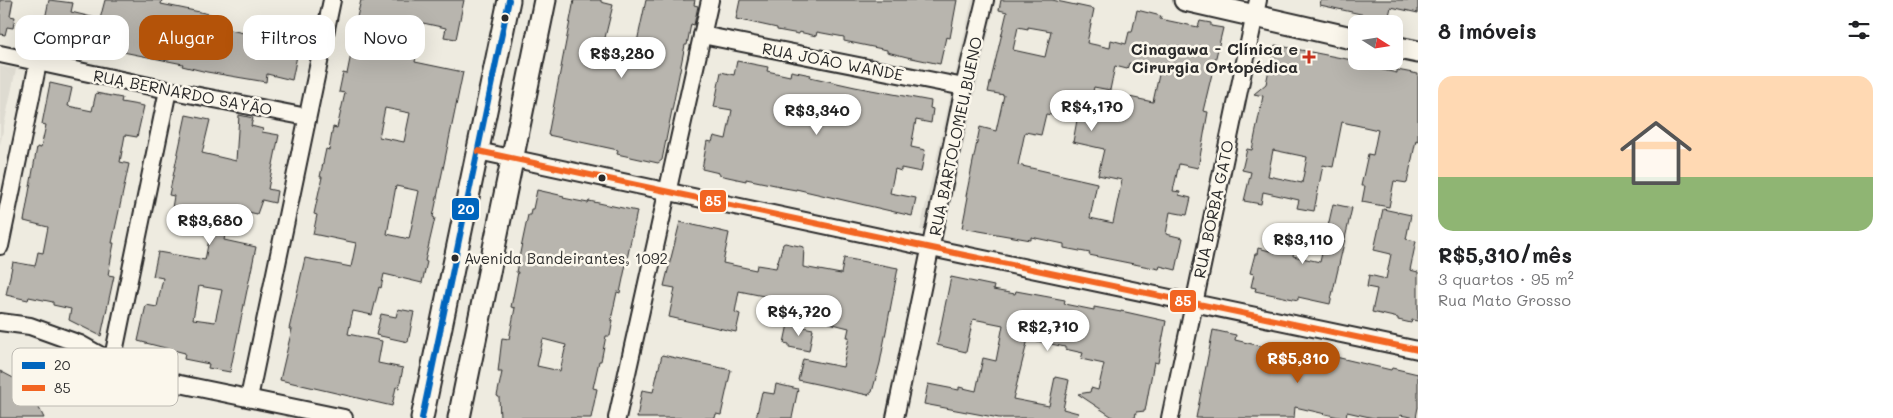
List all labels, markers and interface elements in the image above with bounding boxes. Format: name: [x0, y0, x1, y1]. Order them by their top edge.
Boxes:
unlabelled marker: [500, 13, 510, 23]
chip: Comprar: [15, 15, 129, 60]
chip: Alugar: [139, 15, 233, 60]
chip: Filtros: [243, 15, 335, 60]
chip: Novo: [345, 15, 425, 60]
north arrow: [1348, 15, 1402, 70]
map controls: [1348, 15, 1403, 70]
icon: filters: [1845, 16, 1873, 44]
text: 8 imóveis: [1438, 17, 1537, 44]
street label: RUA BARTOLOMEU BUENO: [924, 35, 986, 237]
pin: R$3,280: [576, 36, 668, 79]
street label: RUA JOÃO WANDE: [760, 37, 906, 85]
place label: Cinagawa - Clínica e Cirurgia Ortopédica: [1131, 38, 1298, 77]
text: R$3,280: [590, 42, 654, 63]
marker: Cinagawa - Clínica e Cirurgia Ortopédica: [1302, 50, 1316, 64]
street label: RUA BERNARDO SAYÃO: [92, 64, 274, 120]
pin: R$4,170: [1046, 90, 1138, 132]
pin: R$3,340: [771, 94, 863, 136]
text: R$4,170: [1061, 95, 1123, 116]
text: R$3,340: [784, 99, 850, 120]
icon: home: [1611, 108, 1701, 198]
street label: RUA BORBA GATO: [1188, 138, 1238, 280]
unlabelled marker: [597, 173, 607, 183]
line badge: 85: [699, 189, 727, 213]
text: 85: [705, 191, 721, 210]
line badge: 20: [451, 197, 480, 221]
text: 20: [458, 199, 474, 218]
pin: R$3,680: [164, 204, 256, 246]
text: R$3,680: [177, 209, 243, 230]
pin: R$3,110: [1257, 222, 1349, 265]
text: R$3,110: [1273, 228, 1333, 249]
text: R$5,310/mês: [1438, 241, 1572, 268]
place label: Avenida Bandeirantes, 1092: [464, 248, 668, 268]
marker: Avenida Bandeirantes, 1092: [450, 253, 460, 263]
text: 3 quartos · 95 m²: [1438, 268, 1574, 289]
line badge: 85: [1169, 289, 1197, 313]
text: Rua Mato Grosso: [1438, 289, 1571, 310]
text: 85: [1175, 291, 1191, 310]
pin: R$4,720: [753, 294, 845, 337]
text: R$4,720: [767, 300, 831, 321]
pin: R$2,710: [1002, 310, 1094, 352]
text: R$2,710: [1017, 315, 1079, 336]
pin: R$5,310: [1252, 342, 1344, 384]
text: R$5,310: [1267, 347, 1329, 368]
legend: [12, 348, 178, 406]
text: 20: [54, 355, 71, 374]
text: 85: [54, 378, 71, 397]

